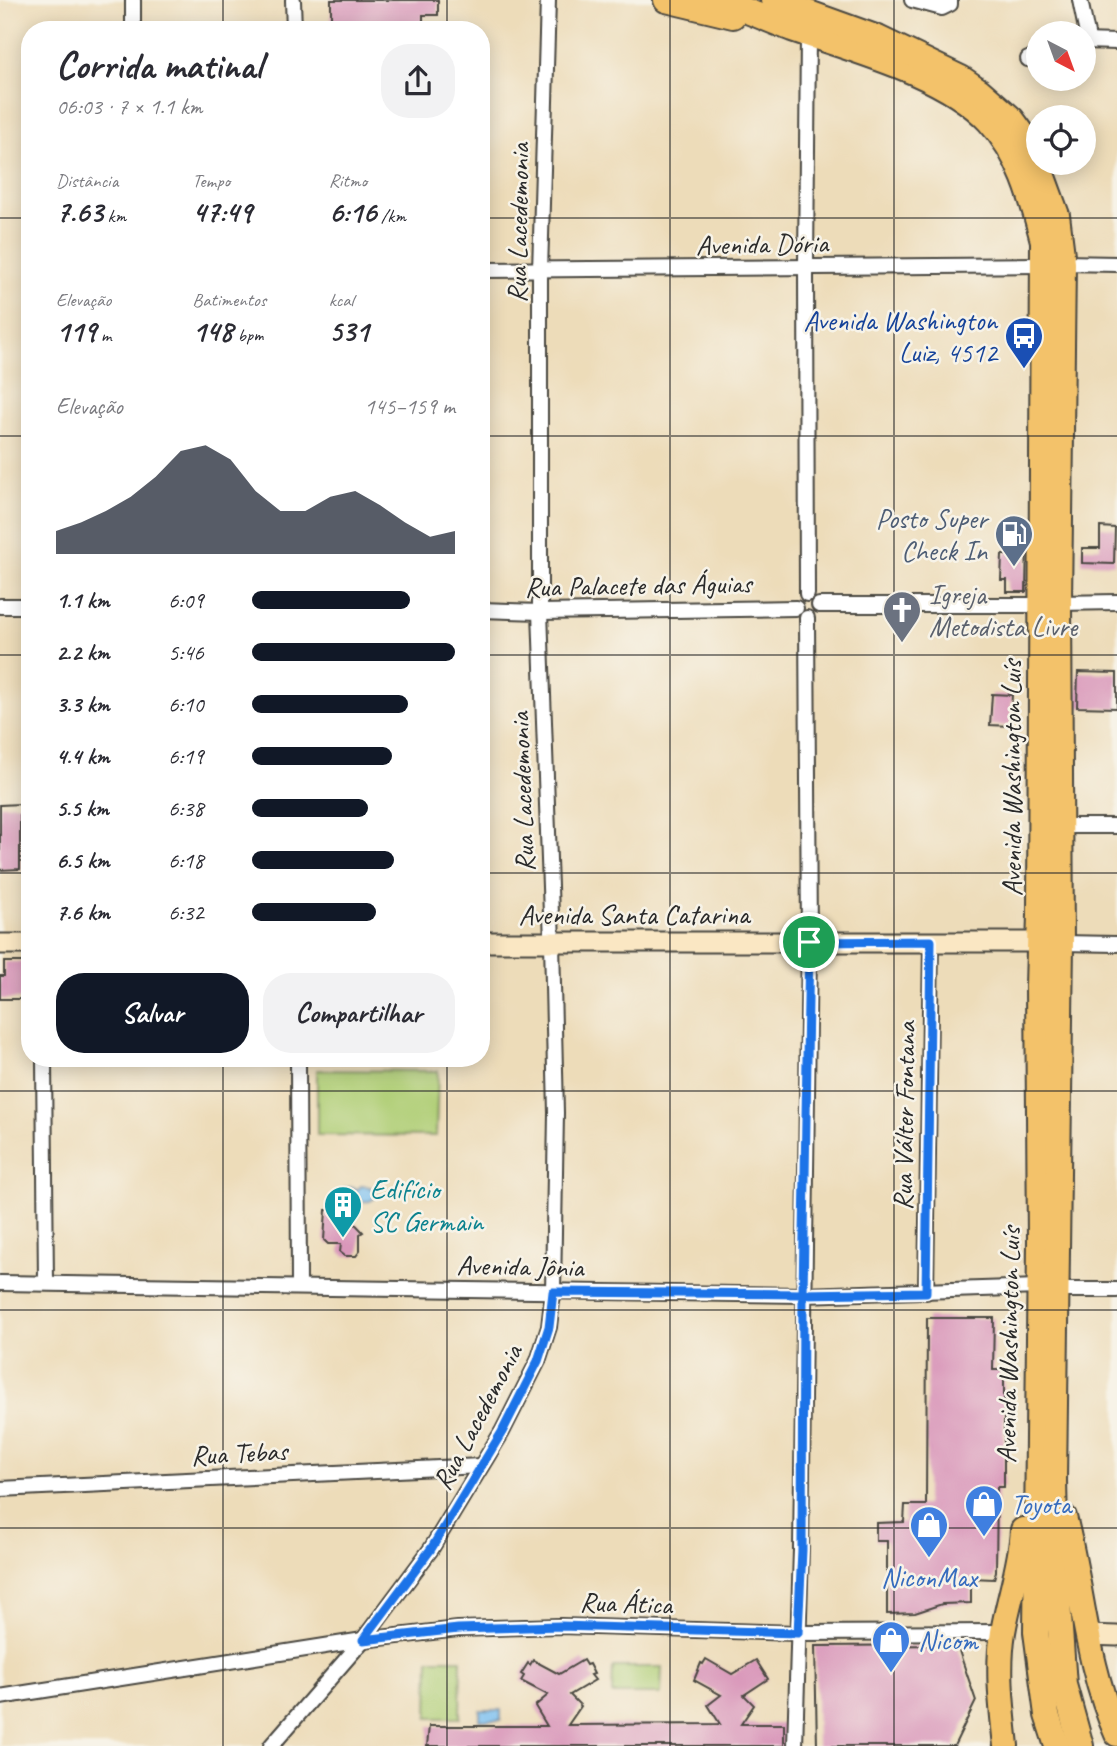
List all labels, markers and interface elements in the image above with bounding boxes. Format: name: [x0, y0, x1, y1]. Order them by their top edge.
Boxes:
north arrow: [1026, 21, 1096, 91]
map controls: [1026, 21, 1096, 175]
text: Corrida matinal: [56, 42, 262, 89]
button: share: [381, 44, 455, 118]
text: 06:03 · 7 × 1.1 km: [56, 92, 202, 121]
button: locate: [1026, 105, 1096, 175]
street label: Rua Lacedemonia: [499, 141, 537, 303]
text: Distância: [56, 169, 118, 193]
text: Tempo: [192, 169, 230, 193]
text: Ritmo: [329, 169, 367, 193]
text: 7.63: [56, 193, 103, 231]
text: 47:49: [192, 193, 252, 231]
text: 6:16: [329, 193, 376, 231]
text: km: [103, 204, 126, 228]
text: /km: [376, 204, 406, 228]
street label: Avenida Dória: [696, 225, 830, 263]
text: Elevação: [56, 288, 111, 312]
text: Batimentos: [192, 288, 266, 312]
text: kcal: [329, 288, 354, 312]
place label: Avenida Washington Luiz, 4512: [803, 303, 999, 370]
text: 119: [56, 312, 96, 350]
text: 148: [192, 312, 233, 350]
text: 531: [329, 312, 369, 350]
bus stop icon: Avenida Washington Luiz, 4512: [1003, 315, 1045, 370]
text: m: [96, 323, 111, 347]
text: bpm: [233, 323, 264, 347]
text: Elevação: [56, 392, 123, 421]
text: 145–159 m: [364, 392, 455, 421]
place label: Posto Super Check In: [876, 501, 990, 568]
fuel station icon: Posto Super Check In: [993, 513, 1035, 568]
street label: Rua Palacete das Águias: [524, 565, 754, 604]
place label: Igreja Metodista Livre: [929, 577, 1079, 644]
text: 1.1 km: [56, 586, 110, 615]
text: 6:09: [168, 586, 204, 615]
church icon: Igreja Metodista Livre: [881, 589, 923, 644]
text: 2.2 km: [56, 638, 110, 667]
text: 5:46: [168, 638, 204, 667]
street label: Avenida Washington Luís: [994, 657, 1029, 896]
text: 3.3 km: [56, 690, 110, 719]
text: 6:10: [168, 690, 204, 719]
street label: Rua Lacedemonia: [502, 710, 542, 872]
text: 4.4 km: [56, 742, 110, 771]
text: 6:19: [168, 742, 204, 771]
text: 5.5 km: [56, 794, 109, 823]
text: 6:38: [168, 794, 204, 823]
text: 6.5 km: [56, 846, 110, 875]
text: 6:18: [168, 846, 204, 875]
street label: Avenida Santa Catarina: [519, 897, 752, 932]
text: 7.6 km: [56, 898, 110, 927]
text: 6:32: [168, 898, 204, 927]
pin: [779, 912, 839, 972]
icon: arrive: [790, 923, 828, 961]
button: Salvar: [56, 973, 249, 1053]
button: Compartilhar: [263, 973, 455, 1053]
street label: Rua Válter Fontana: [885, 1020, 923, 1211]
place label: Edifício SC Germain: [370, 1172, 485, 1239]
building icon: Edifício SC Germain: [322, 1184, 364, 1239]
street label: Avenida Washington Luís: [988, 1224, 1028, 1463]
street label: Avenida Jônia: [456, 1247, 586, 1285]
street label: Rua Lacedemonia: [424, 1337, 531, 1496]
street label: Rua Tebas: [190, 1433, 291, 1473]
shop icon: Toyota: [963, 1483, 1005, 1538]
place label: Toyota: [1011, 1487, 1074, 1522]
shop icon: NiconMax: [908, 1504, 950, 1559]
place label: NiconMax: [881, 1560, 980, 1595]
street label: Rua Ática: [579, 1584, 675, 1622]
shop icon: Nicom: [870, 1619, 912, 1674]
place label: Nicom: [918, 1623, 979, 1658]

